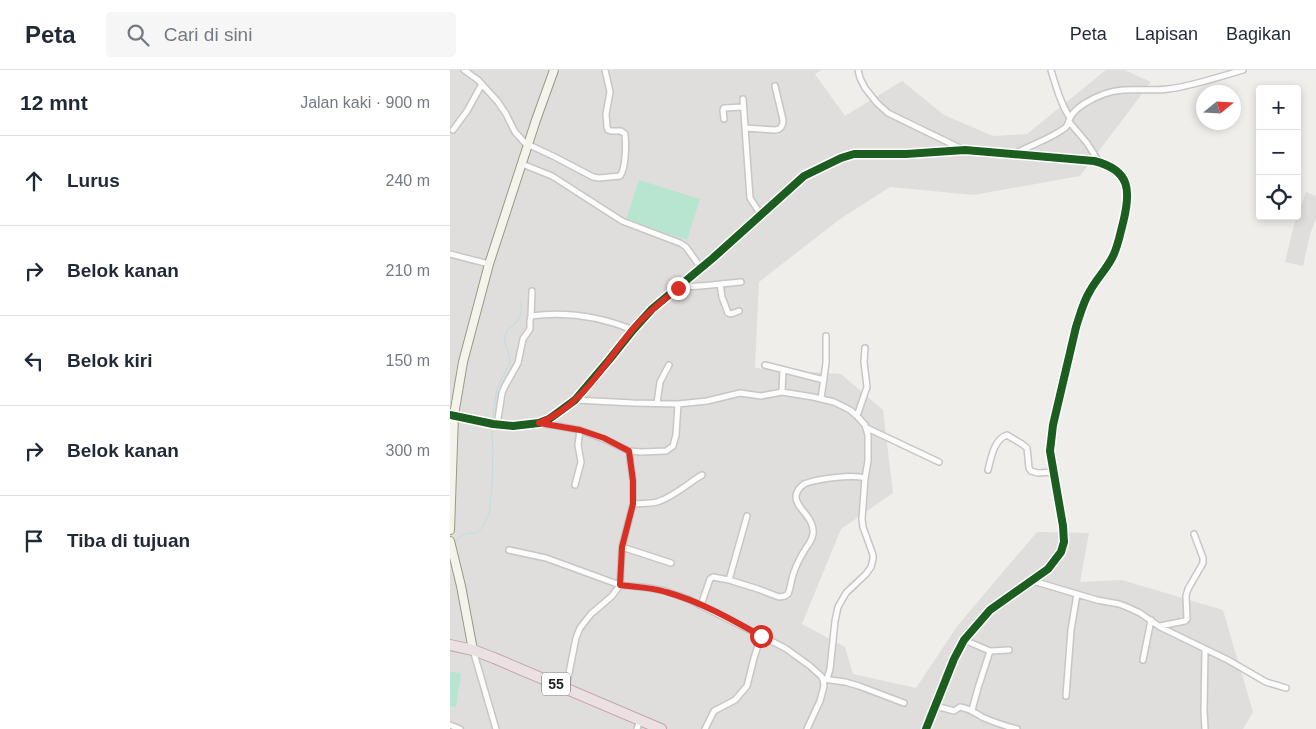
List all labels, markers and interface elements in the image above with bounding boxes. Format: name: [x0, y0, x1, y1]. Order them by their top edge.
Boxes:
search box: [106, 12, 456, 57]
text: Peta: [25, 21, 76, 48]
icon: search: [124, 21, 152, 49]
text: Cari di sini: [164, 24, 252, 45]
text: Peta: [1070, 24, 1107, 44]
text: Lapisan: [1135, 24, 1198, 44]
text: Bagikan: [1226, 24, 1291, 44]
north arrow: [1196, 85, 1241, 130]
map controls: [1256, 85, 1301, 220]
button: +: [1256, 85, 1301, 130]
text: 12 mnt: [20, 91, 88, 114]
text: Jalan kaki · 900 m: [300, 94, 430, 111]
button: −: [1256, 130, 1301, 175]
icon: ahead: [20, 167, 48, 195]
text: Lurus: [67, 170, 120, 191]
text: 240 m: [386, 172, 430, 189]
button: locate: [1256, 175, 1301, 220]
icon: right: [20, 257, 48, 285]
text: Belok kanan: [67, 260, 179, 281]
text: 210 m: [386, 262, 430, 279]
route end: [667, 277, 690, 300]
icon: left: [20, 347, 48, 375]
text: Belok kiri: [67, 350, 153, 371]
text: 150 m: [386, 352, 430, 369]
icon: right: [20, 437, 48, 465]
text: Belok kanan: [67, 440, 179, 461]
text: 300 m: [386, 442, 430, 459]
icon: arrive: [20, 527, 48, 555]
text: Tiba di tujuan: [67, 530, 190, 551]
route start: [750, 625, 773, 648]
road number: 55: [542, 672, 570, 696]

